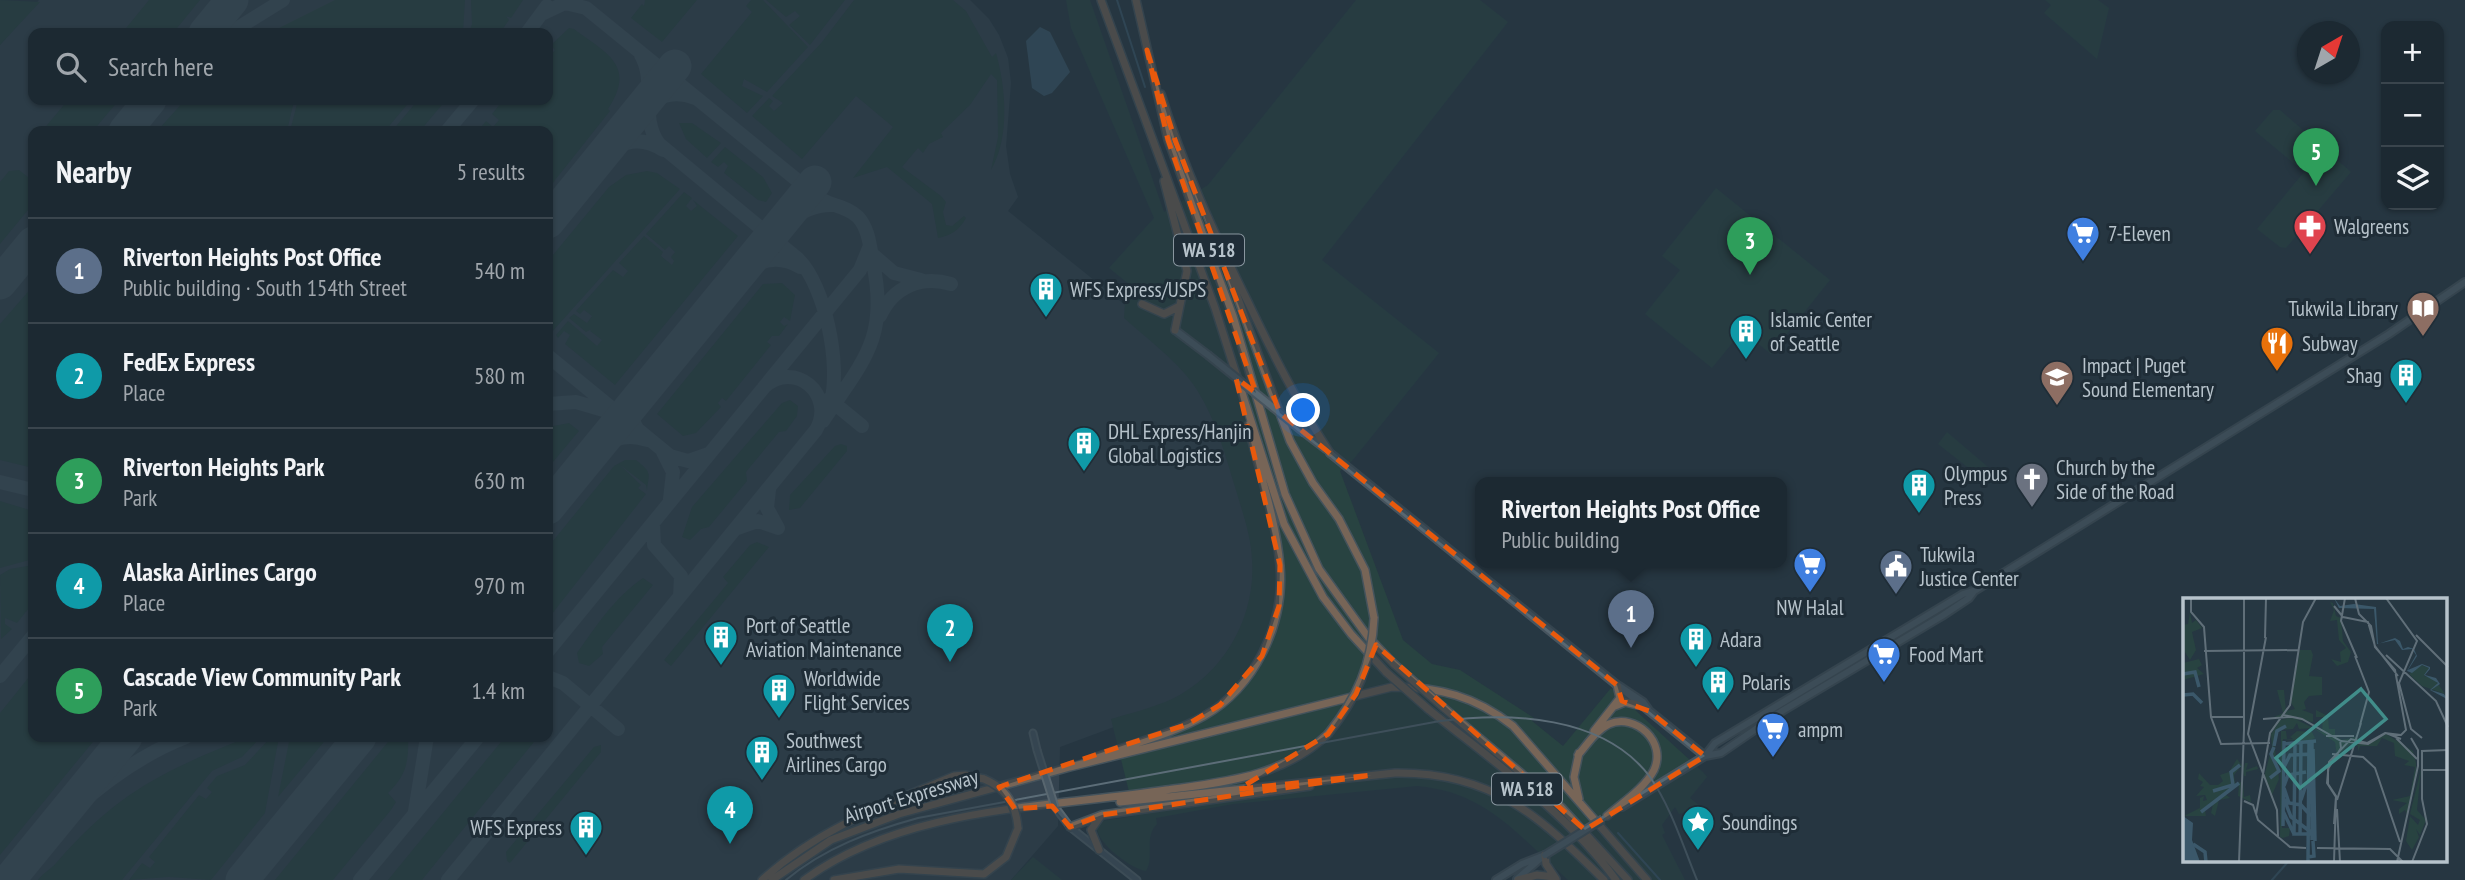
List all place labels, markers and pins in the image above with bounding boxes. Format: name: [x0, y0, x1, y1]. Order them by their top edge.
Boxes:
pin: 5: [2293, 128, 2339, 186]
pharmacy icon: Walgreens: [2291, 207, 2329, 256]
place label: Walgreens: [2334, 213, 2409, 240]
supermarket icon: 7-Eleven: [2064, 214, 2102, 263]
pin: 3: [1727, 217, 1773, 275]
place label: 7-Eleven: [2108, 220, 2171, 247]
building icon: WFS Express/USPS: [1027, 270, 1065, 319]
place label: WFS Express/USPS: [1070, 276, 1206, 303]
library icon: Tukwila Library: [2404, 289, 2442, 338]
place label: Tukwila Library: [2288, 295, 2398, 322]
place label: Islamic Center of Seattle: [1770, 306, 1872, 357]
building icon: Islamic Center of Seattle: [1727, 312, 1765, 361]
restaurant icon: Subway: [2258, 324, 2296, 373]
place label: Subway: [2302, 330, 2358, 357]
place label: Impact | Puget Sound Elementary: [2082, 352, 2214, 403]
building icon: Shag: [2387, 356, 2425, 405]
school or university icon: Impact | Puget Sound Elementary: [2038, 358, 2076, 407]
place label: Shag: [2346, 362, 2382, 389]
place label: DHL Express/Hanjin Global Logistics: [1108, 418, 1252, 469]
building icon: DHL Express/Hanjin Global Logistics: [1065, 424, 1103, 473]
place label: Church by the Side of the Road: [2056, 454, 2174, 505]
place label: Olympus Press: [1944, 460, 2007, 511]
church icon: Church by the Side of the Road: [2013, 460, 2051, 509]
building icon: Olympus Press: [1900, 466, 1938, 515]
place label: Tukwila Justice Center: [1919, 541, 2019, 592]
supermarket icon: NW Halal: [1791, 545, 1829, 594]
public building icon: Tukwila Justice Center: [1877, 547, 1915, 596]
pin: 1: [1608, 590, 1654, 648]
place label: NW Halal: [1776, 594, 1844, 621]
pin: 2: [927, 604, 973, 662]
place label: Port of Seattle Aviation Maintenance: [746, 612, 902, 663]
building icon: Port of Seattle Aviation Maintenance: [702, 618, 740, 667]
building icon: Adara: [1677, 620, 1715, 669]
place label: Adara: [1720, 626, 1762, 653]
supermarket icon: Food Mart: [1865, 635, 1903, 684]
place label: Food Mart: [1909, 641, 1983, 668]
building icon: Polaris: [1699, 663, 1737, 712]
place label: Worldwide Flight Services: [804, 665, 910, 716]
place label: Polaris: [1742, 669, 1791, 696]
building icon: Worldwide Flight Services: [760, 671, 798, 720]
supermarket icon: ampm: [1754, 710, 1792, 759]
place label: ampm: [1798, 716, 1843, 743]
place label: Southwest Airlines Cargo: [786, 727, 887, 778]
building icon: Southwest Airlines Cargo: [743, 733, 781, 782]
pin: 4: [707, 786, 753, 844]
place icon: Soundings: [1679, 803, 1717, 852]
building icon: WFS Express: [567, 808, 605, 857]
place label: Soundings: [1722, 809, 1797, 836]
place label: WFS Express: [470, 814, 562, 841]

